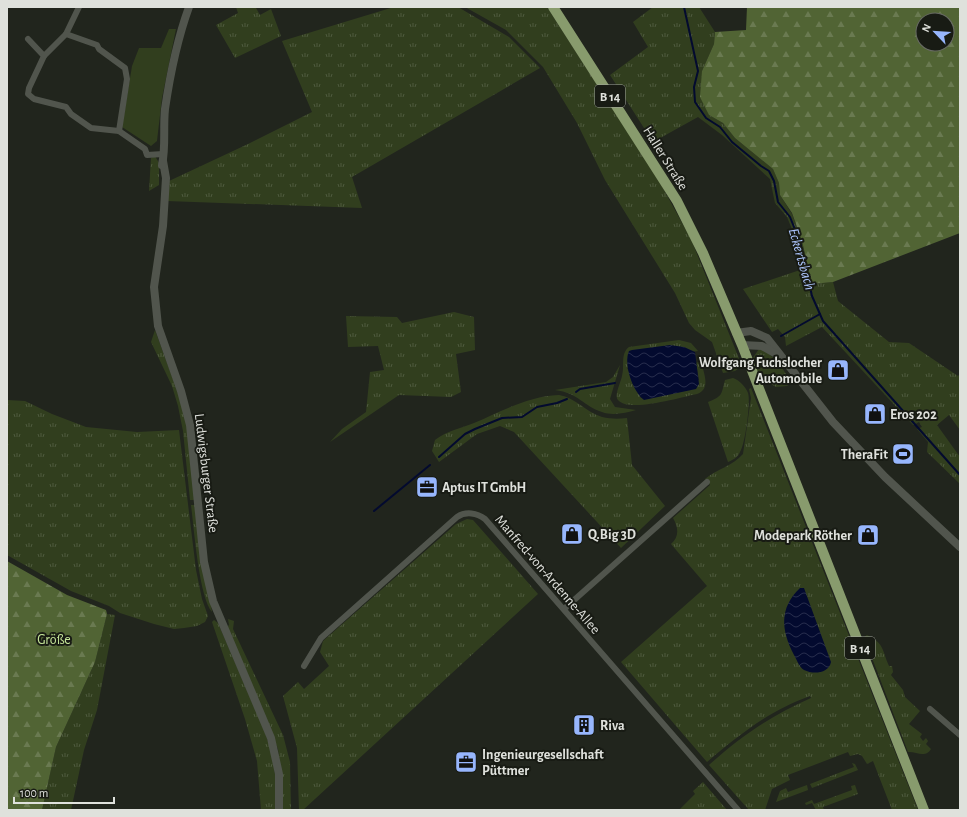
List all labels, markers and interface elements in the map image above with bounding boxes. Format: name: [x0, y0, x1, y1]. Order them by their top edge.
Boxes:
north arrow: [915, 12, 955, 52]
text: N: [920, 22, 933, 34]
road number: B 14: [595, 85, 625, 107]
street label: Haller Straße: [640, 124, 690, 193]
water label: Eckertsbach: [785, 226, 818, 292]
place label: Wolfgang Fuchslocher Automobile: [699, 356, 822, 386]
shop icon: Wolfgang Fuchslocher Automobile: [825, 357, 851, 383]
shop icon: Eros 202: [862, 401, 888, 427]
place label: Eros 202: [890, 408, 937, 422]
street label: Ludwigsburger Straße: [192, 413, 220, 534]
sports icon: TheraFit: [890, 441, 916, 467]
place label: TheraFit: [841, 448, 888, 462]
office icon: Aptus IT GmbH: [414, 474, 440, 500]
place label: Aptus IT GmbH: [442, 481, 526, 495]
street label: Manfred-von-Ardenne-Allee: [492, 513, 603, 637]
shop icon: Q.Big 3D: [559, 521, 585, 547]
shop icon: Modepark Röther: [855, 522, 881, 548]
place label: Q.Big 3D: [588, 528, 636, 542]
place label: Modepark Röther: [754, 529, 852, 543]
park label: Größe: [37, 633, 71, 647]
road number: B 14: [845, 637, 875, 659]
building icon: Riva: [571, 712, 597, 738]
place label: Riva: [600, 719, 625, 733]
place label: Ingenieurgesellschaft Püttmer: [482, 748, 604, 778]
office icon: Ingenieurgesellschaft Püttmer: [453, 749, 479, 775]
scale bar: [14, 779, 114, 805]
text: 100 m: [20, 787, 48, 799]

